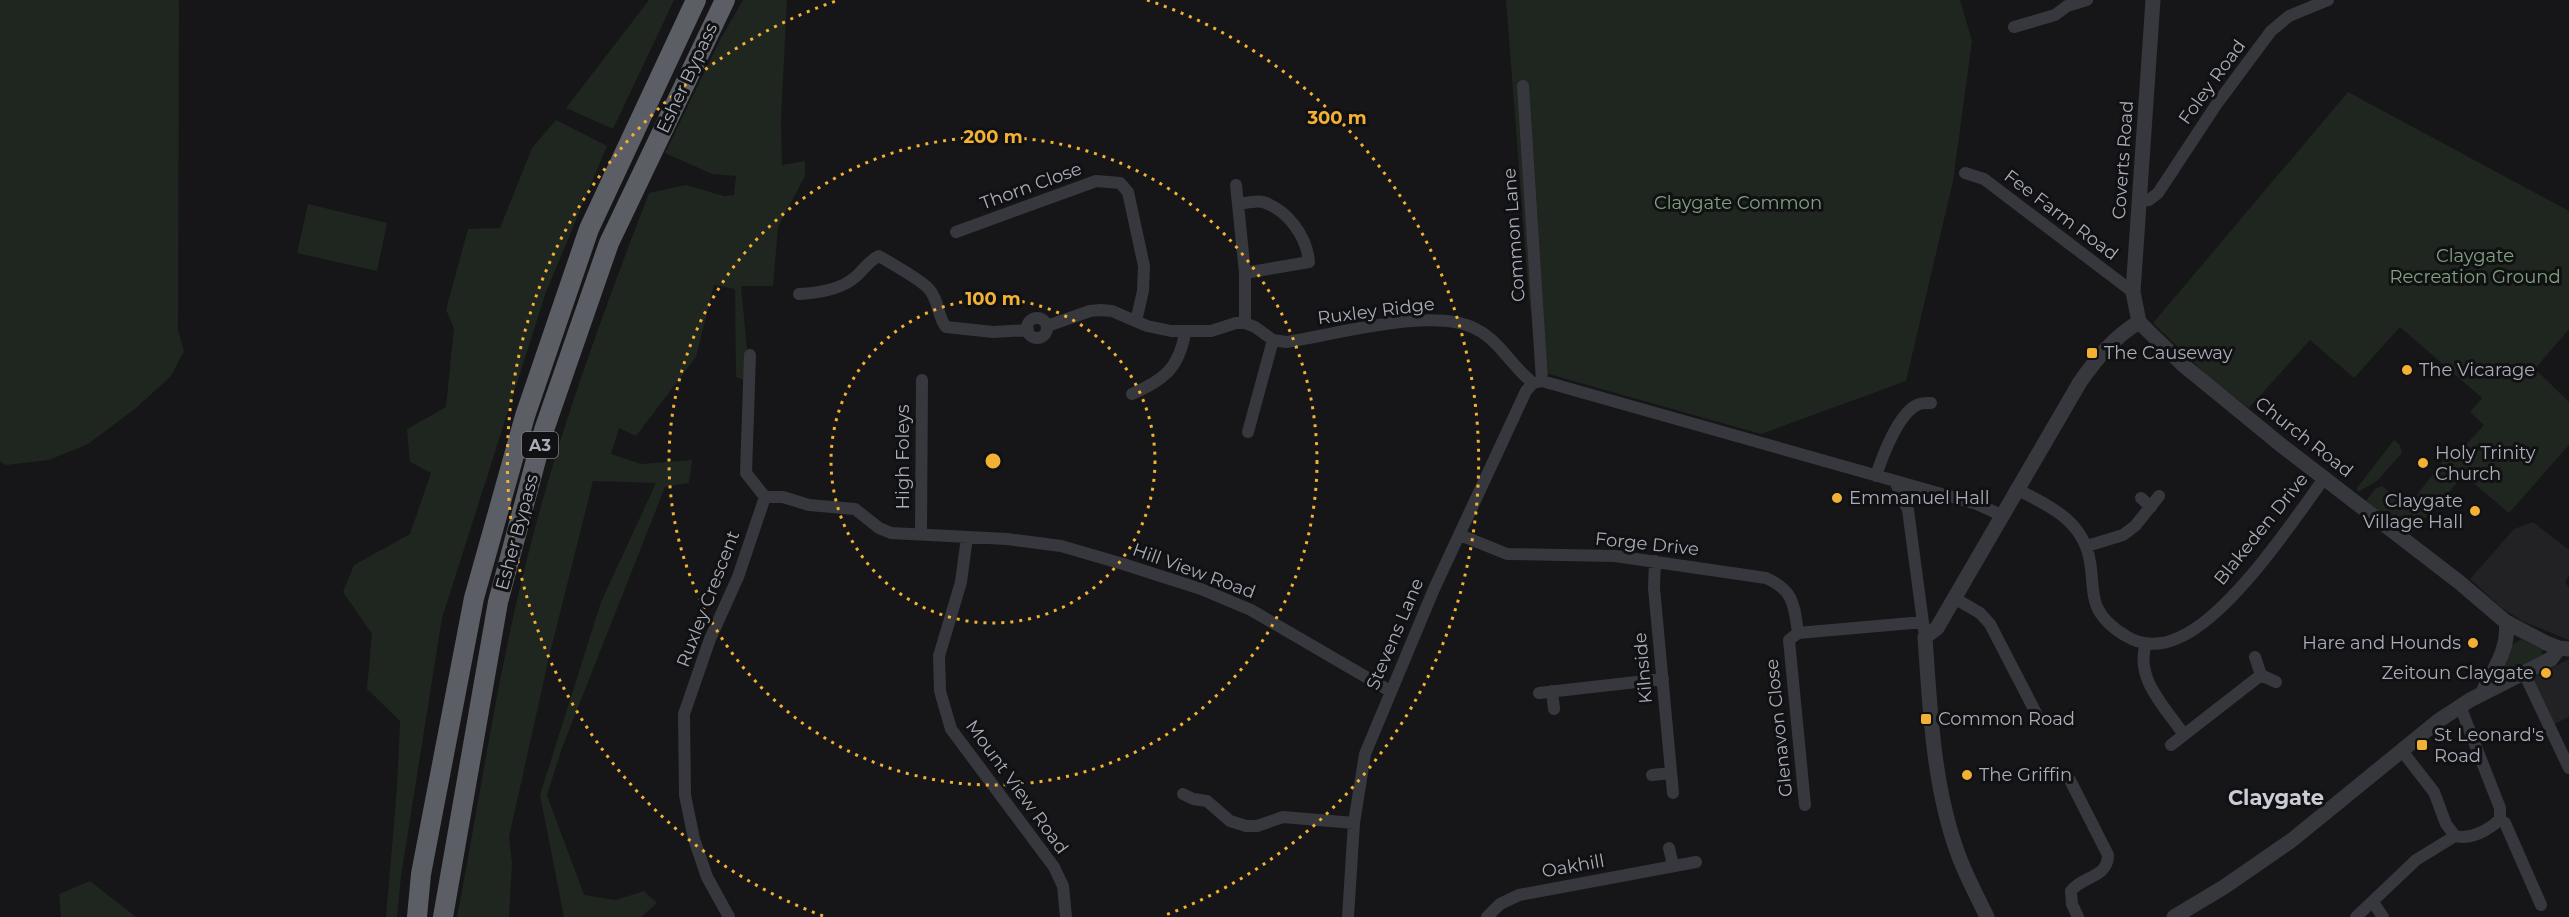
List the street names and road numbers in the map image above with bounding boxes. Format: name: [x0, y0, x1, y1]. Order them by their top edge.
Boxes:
street label: Esher Bypass: [652, 19, 722, 137]
street label: Foley Road: [2174, 35, 2250, 129]
street label: Coverts Road: [2108, 100, 2138, 220]
street label: Thorn Close: [977, 157, 1085, 215]
street label: Fee Farm Road: [2000, 165, 2122, 265]
street label: Common Lane: [1498, 167, 1530, 303]
street label: Ruxley Ridge: [1316, 293, 1436, 329]
street label: Church Road: [2251, 392, 2357, 482]
street label: High Foleys: [892, 404, 914, 510]
road number: A3: [522, 432, 558, 458]
street label: Blakeden Drive: [2209, 469, 2313, 589]
street label: Esher Bypass: [491, 471, 543, 592]
street label: Ruxley Crescent: [672, 528, 744, 670]
street label: Forge Drive: [1594, 528, 1700, 560]
street label: Hill View Road: [1130, 539, 1258, 603]
street label: Stevens Lane: [1362, 575, 1428, 693]
street label: Kilnside: [1629, 631, 1657, 705]
street label: Glenavon Close: [1761, 658, 1797, 798]
street label: Mount View Road: [961, 716, 1073, 858]
street label: Oakhill: [1540, 850, 1606, 882]

